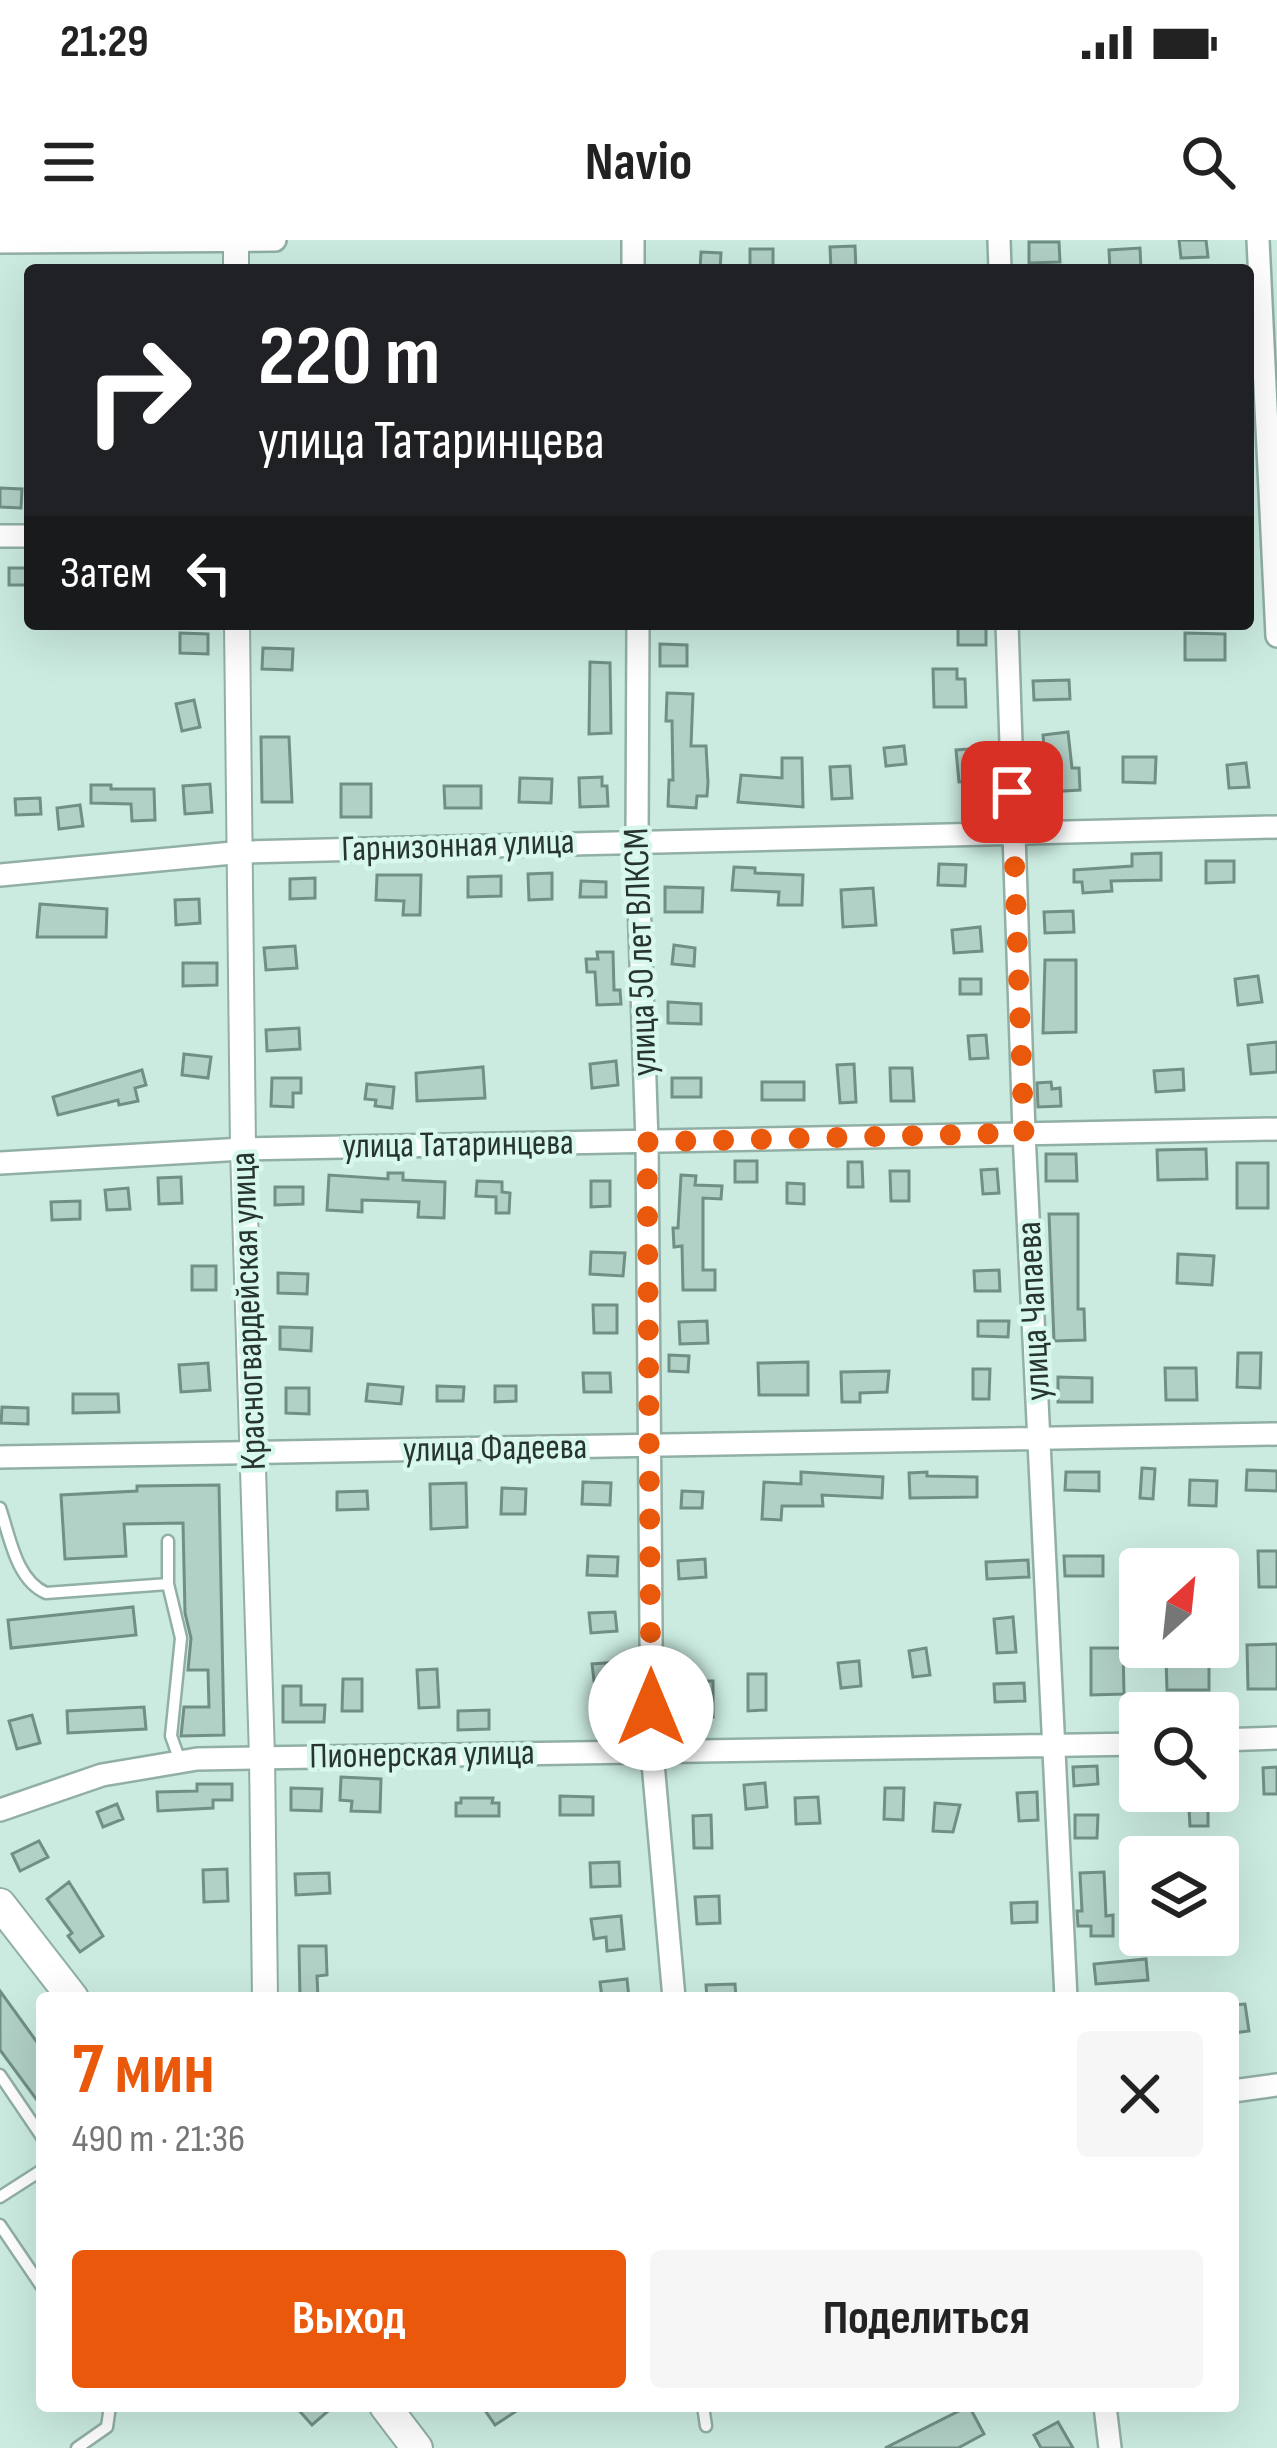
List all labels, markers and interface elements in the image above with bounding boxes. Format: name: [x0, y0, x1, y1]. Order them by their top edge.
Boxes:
text: 21:29: [60, 15, 149, 70]
icon: menu: [36, 129, 102, 195]
icon: search: [1175, 129, 1241, 195]
text: Navio: [585, 130, 692, 195]
text: 220 m: [258, 307, 440, 408]
icon: right: [60, 312, 216, 468]
text: улица Татаринцева: [258, 409, 605, 474]
icon: left: [176, 540, 242, 606]
text: Затем: [60, 546, 152, 601]
pin: [961, 741, 1063, 843]
icon: arrive: [979, 759, 1045, 825]
street label: Гарнизонная улица: [341, 820, 575, 872]
street label: улица 50 лет ВЛКСМ: [615, 827, 667, 1077]
street label: улица Татаринцева: [342, 1121, 574, 1169]
street label: Красногвардейская улица: [222, 1151, 276, 1471]
street label: улица Чапаева: [1008, 1220, 1060, 1402]
street label: улица Фадеева: [402, 1426, 588, 1472]
north arrow: [1119, 1548, 1239, 1668]
map controls: [1119, 1548, 1239, 1956]
position arrow: [588, 1645, 714, 1771]
button: search: [1119, 1692, 1239, 1812]
street label: Пионерская улица: [309, 1732, 535, 1778]
button: layers: [1119, 1836, 1239, 1956]
text: 7 мин: [72, 2027, 215, 2114]
button: close: [1077, 2031, 1203, 2157]
text: 490 m · 21:36: [72, 2116, 245, 2163]
button: Выход: [72, 2250, 626, 2388]
button: Поделиться: [650, 2250, 1203, 2388]

